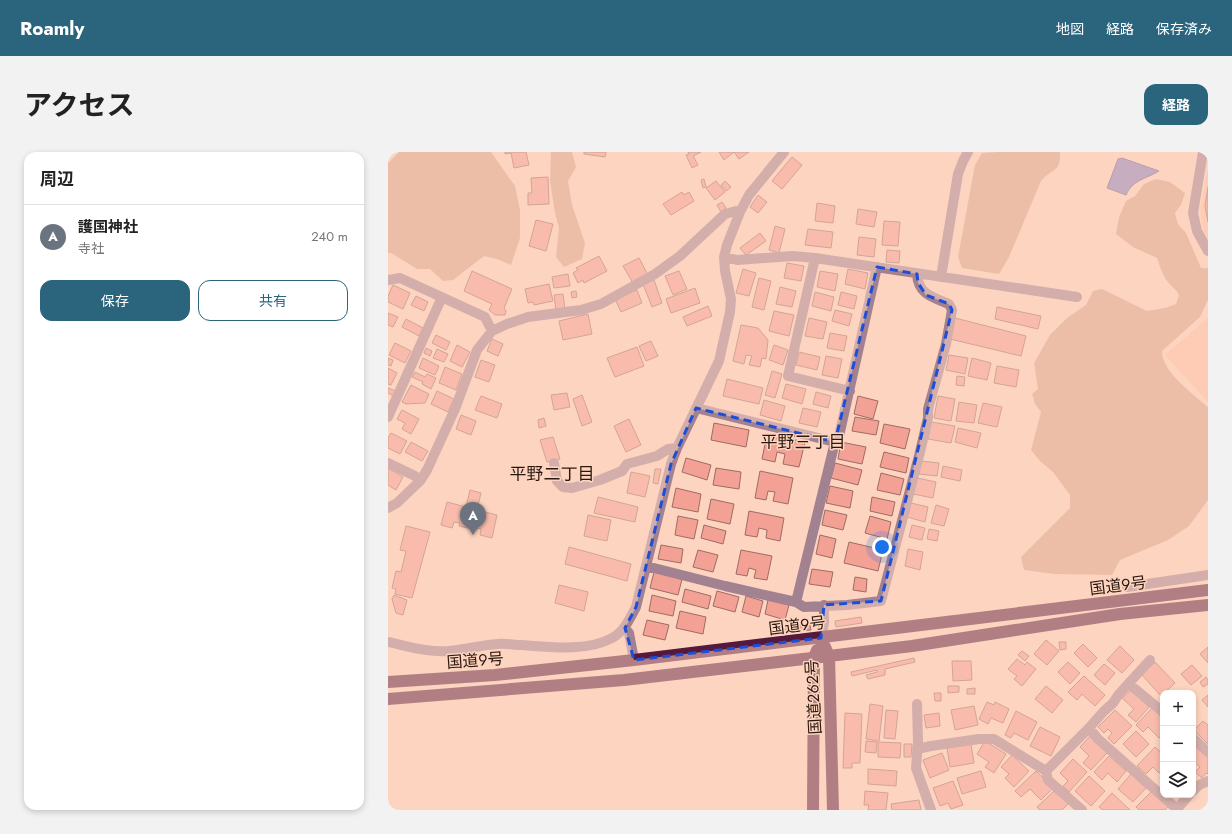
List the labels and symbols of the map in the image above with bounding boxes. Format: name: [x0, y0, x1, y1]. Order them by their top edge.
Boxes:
district label: 平野三丁目: [761, 430, 846, 454]
district label: 平野二丁目: [510, 462, 595, 486]
pin: A: [460, 502, 486, 535]
your location: [872, 537, 892, 557]
street label: 国道9号: [1088, 571, 1148, 600]
street label: 国道9号: [767, 611, 827, 640]
street label: 国道9号: [446, 647, 504, 674]
street label: 国道262号: [800, 659, 827, 735]

